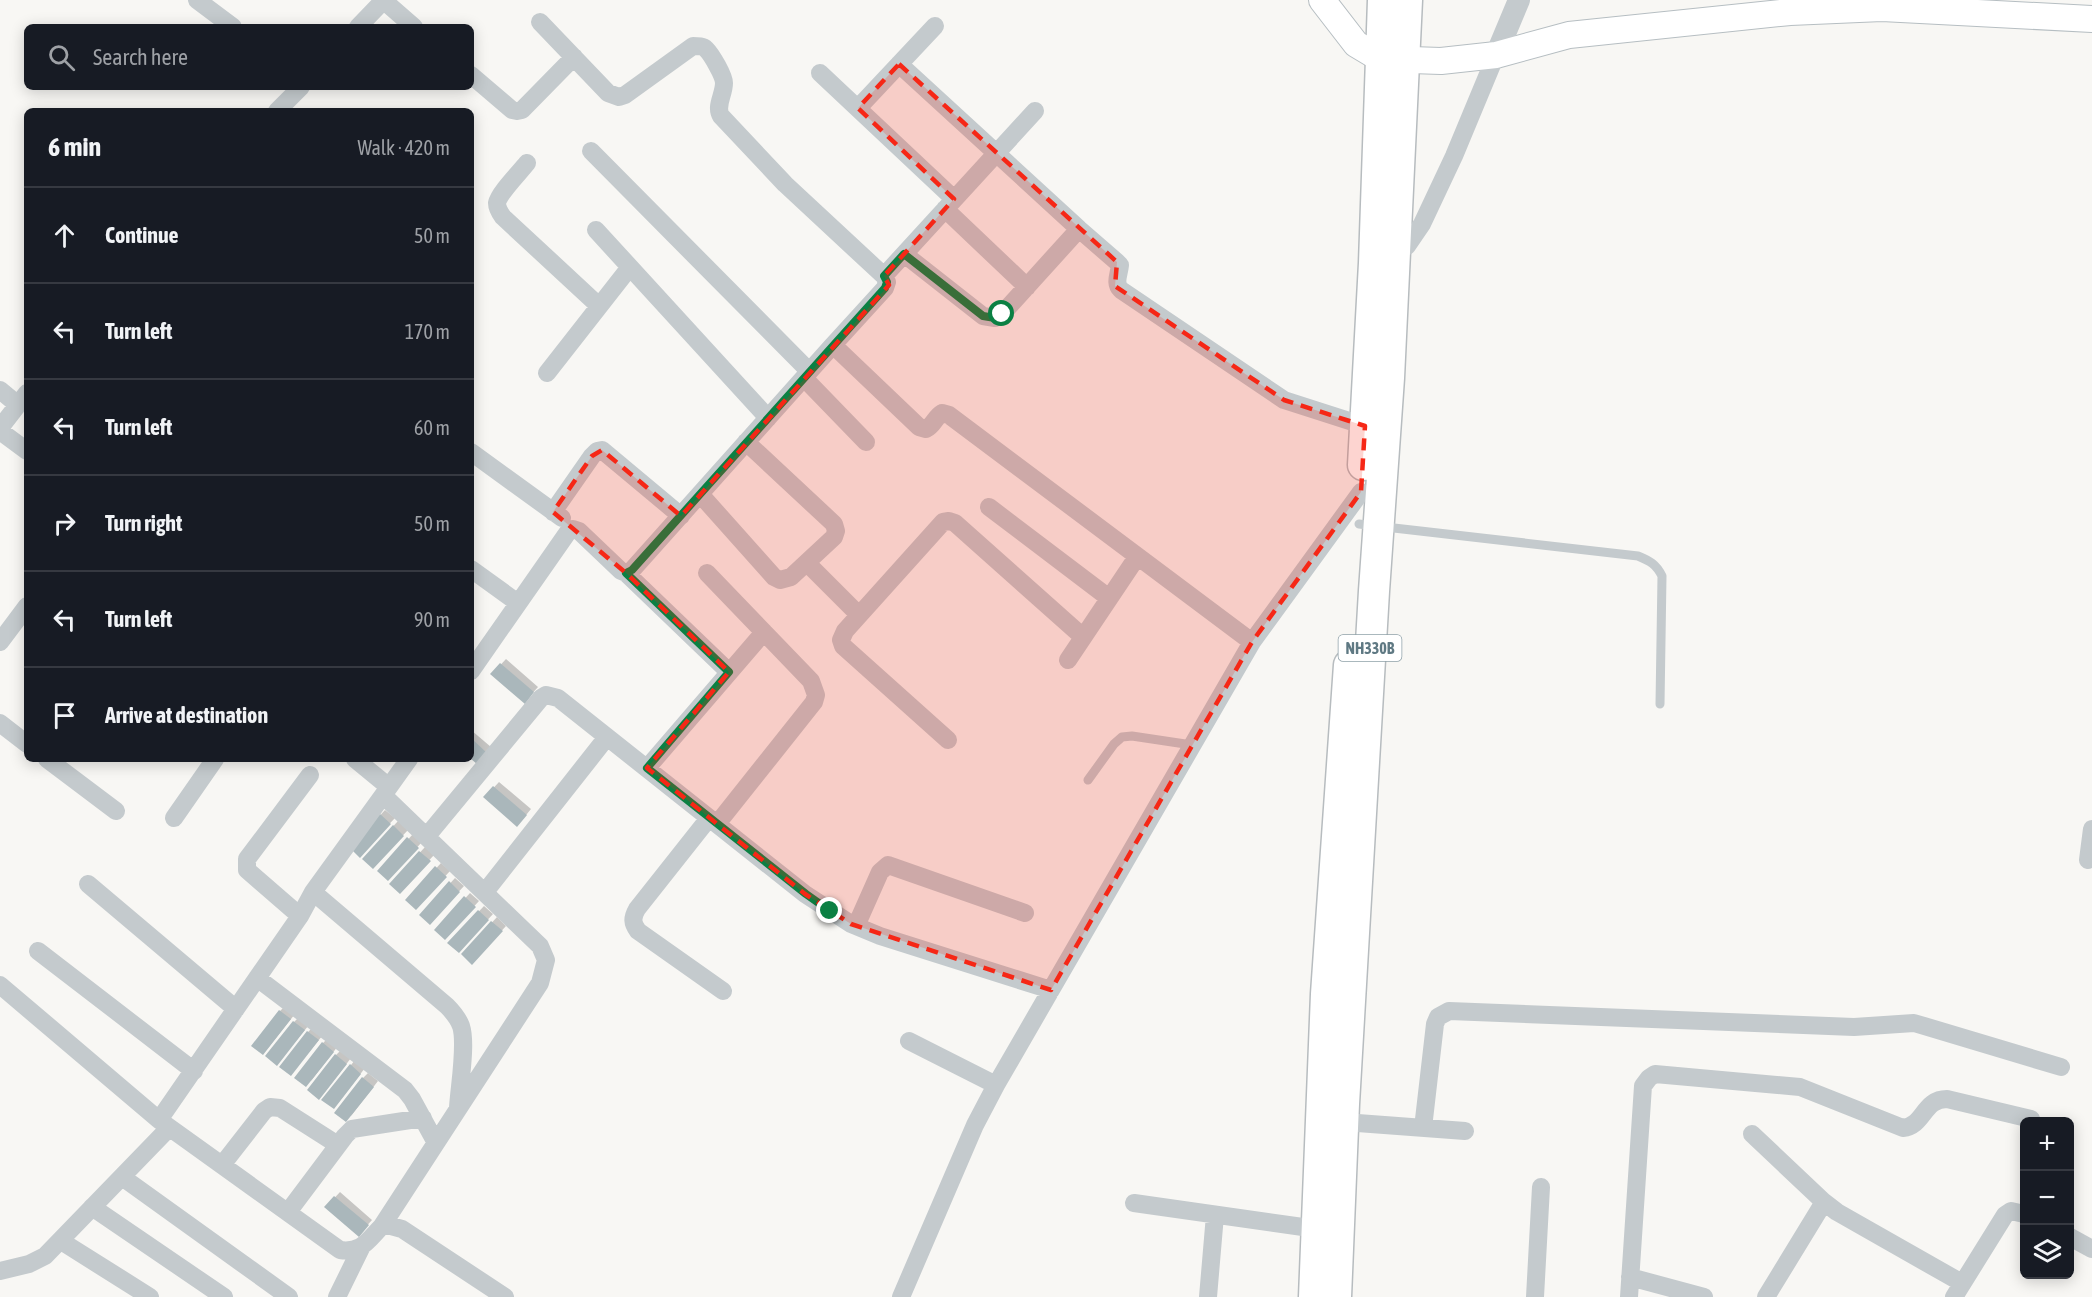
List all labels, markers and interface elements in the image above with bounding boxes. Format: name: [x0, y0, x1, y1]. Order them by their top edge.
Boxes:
search box: [24, 24, 474, 90]
icon: search: [45, 41, 78, 74]
text: Search here: [93, 44, 188, 70]
text: 6 min: [48, 132, 101, 162]
text: Walk · 420 m: [358, 136, 450, 159]
icon: ahead: [48, 219, 81, 252]
text: Continue: [105, 222, 179, 248]
text: 50 m: [414, 224, 450, 247]
route start: [988, 300, 1014, 326]
icon: left: [48, 315, 81, 348]
text: Turn left: [105, 318, 172, 344]
text: 170 m: [405, 320, 450, 343]
icon: left: [48, 411, 81, 444]
text: Turn left: [105, 414, 172, 440]
text: 60 m: [414, 416, 450, 439]
icon: right: [48, 507, 81, 540]
text: Turn right: [105, 510, 182, 536]
text: 50 m: [414, 512, 450, 535]
icon: left: [48, 603, 81, 636]
text: Turn left: [105, 606, 172, 632]
text: 90 m: [414, 608, 450, 631]
road number: NH330B: [1338, 635, 1402, 661]
icon: arrive: [48, 699, 81, 732]
text: Arrive at destination: [105, 702, 268, 728]
route end: [816, 897, 842, 923]
map controls: [2020, 1117, 2074, 1279]
button: +: [2020, 1117, 2074, 1171]
button: −: [2020, 1171, 2074, 1225]
button: layers: [2020, 1225, 2074, 1279]

